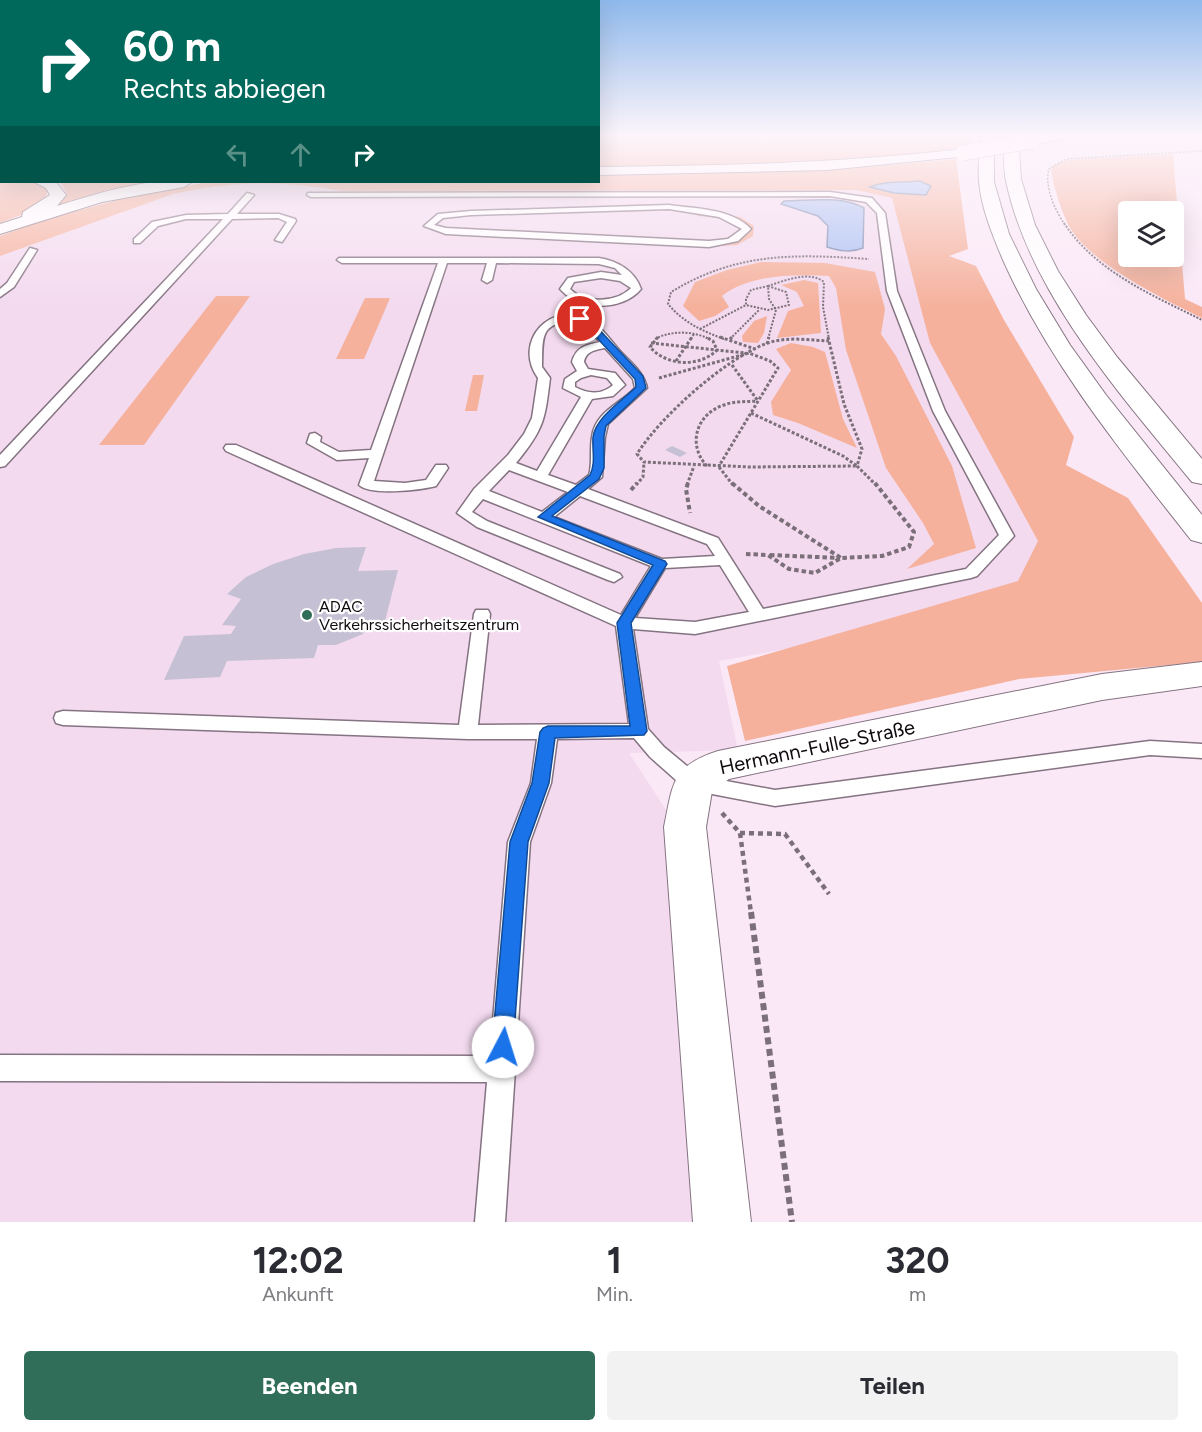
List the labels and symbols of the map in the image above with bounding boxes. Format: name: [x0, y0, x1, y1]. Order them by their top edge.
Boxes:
pin: [554, 293, 605, 344]
place label: ADAC Verkehrssicherheitszentrum: [319, 597, 519, 634]
marker: ADAC Verkehrssicherheitszentrum: [300, 608, 314, 622]
street label: Hermann-Fulle-Straße: [717, 715, 917, 779]
position arrow: [471, 1015, 535, 1079]

